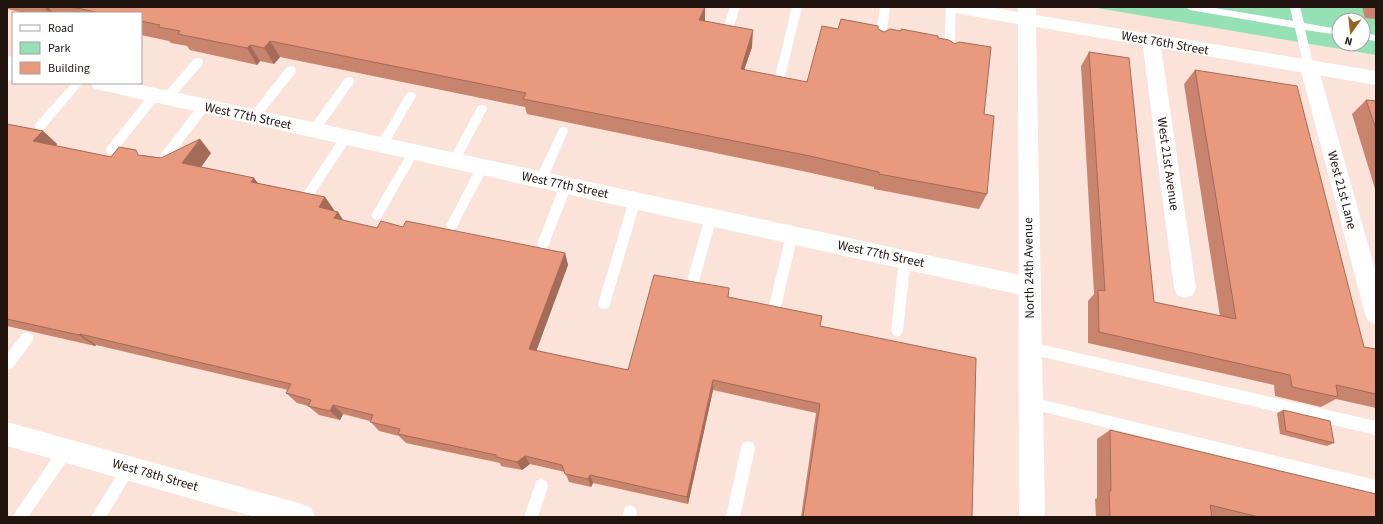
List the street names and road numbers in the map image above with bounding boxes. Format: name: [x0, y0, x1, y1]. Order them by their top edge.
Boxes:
street label: West 76th Street: [1120, 26, 1211, 60]
street label: West 77th Street: [203, 98, 294, 134]
street label: West 21st Avenue: [1153, 116, 1183, 212]
street label: West 21st Lane: [1323, 149, 1361, 231]
street label: West 77th Street: [520, 167, 611, 203]
street label: North 24th Avenue: [1019, 217, 1039, 319]
street label: West 77th Street: [836, 236, 927, 272]
street label: West 78th Street: [110, 454, 201, 496]

